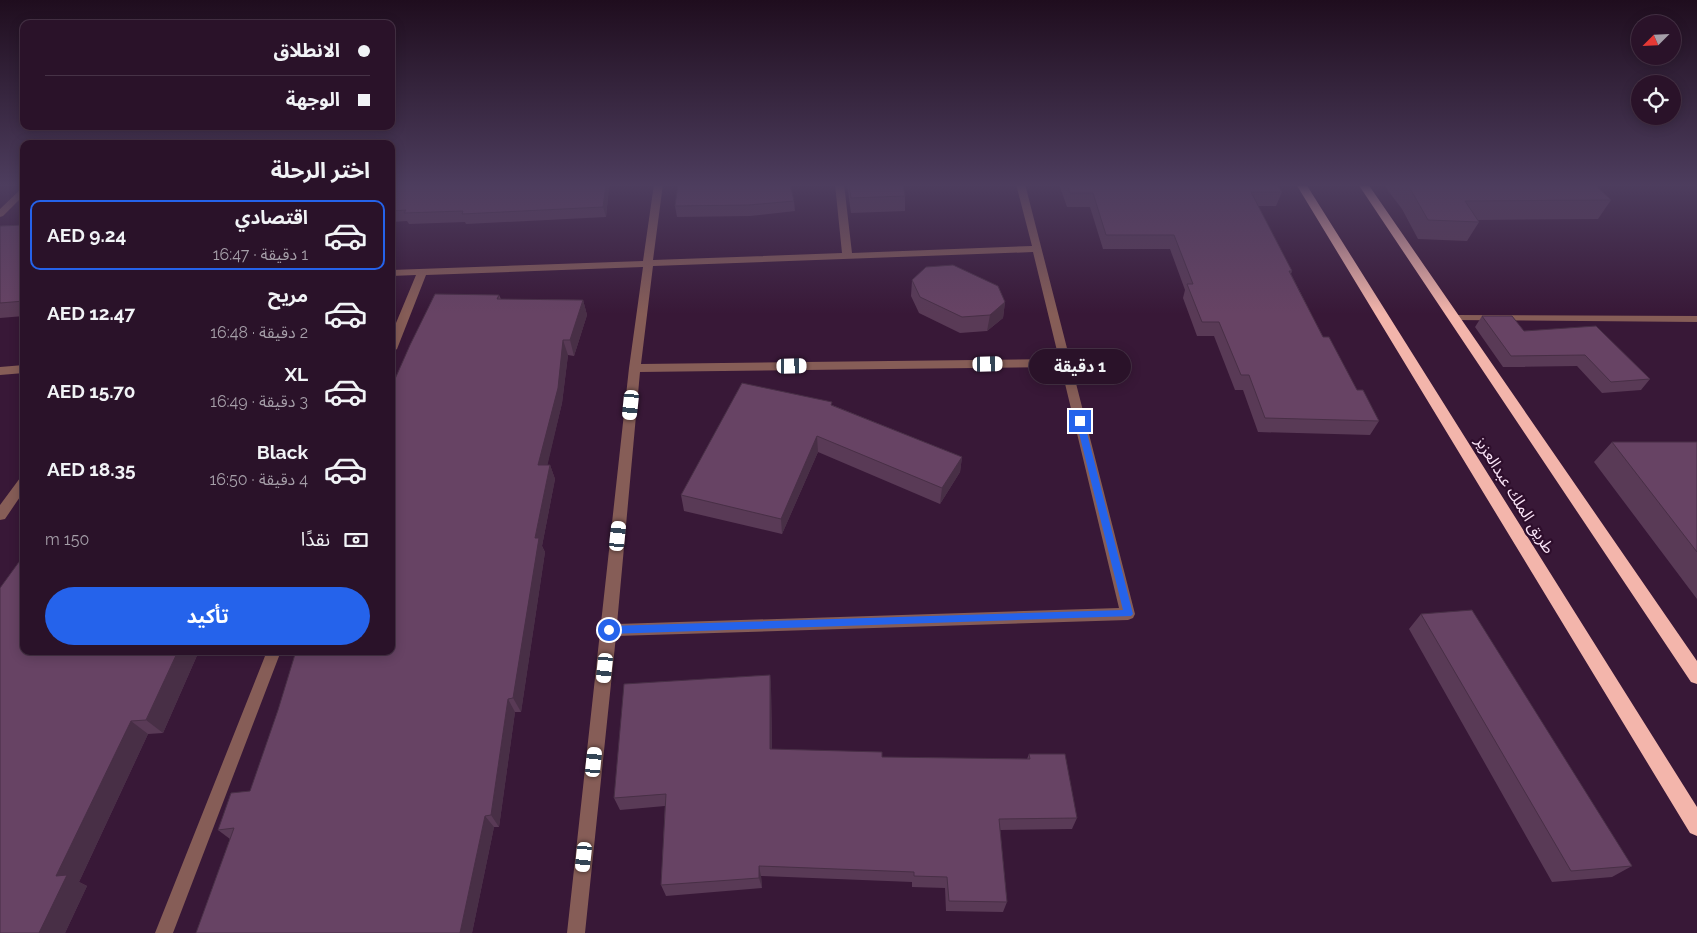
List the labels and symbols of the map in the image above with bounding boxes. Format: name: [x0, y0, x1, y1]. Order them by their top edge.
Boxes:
north arrow: [1631, 15, 1681, 65]
callout: 1 دقيقة: [1029, 348, 1131, 384]
car: [972, 356, 1003, 372]
car: [776, 358, 807, 374]
car: [621, 389, 640, 421]
route end: [1069, 410, 1091, 432]
street label: طريق الملك عبدالعزيز: [1470, 432, 1559, 558]
car: [608, 520, 627, 552]
route start: [598, 619, 620, 641]
car: [595, 652, 614, 684]
car: [584, 746, 603, 778]
car: [574, 841, 593, 873]

